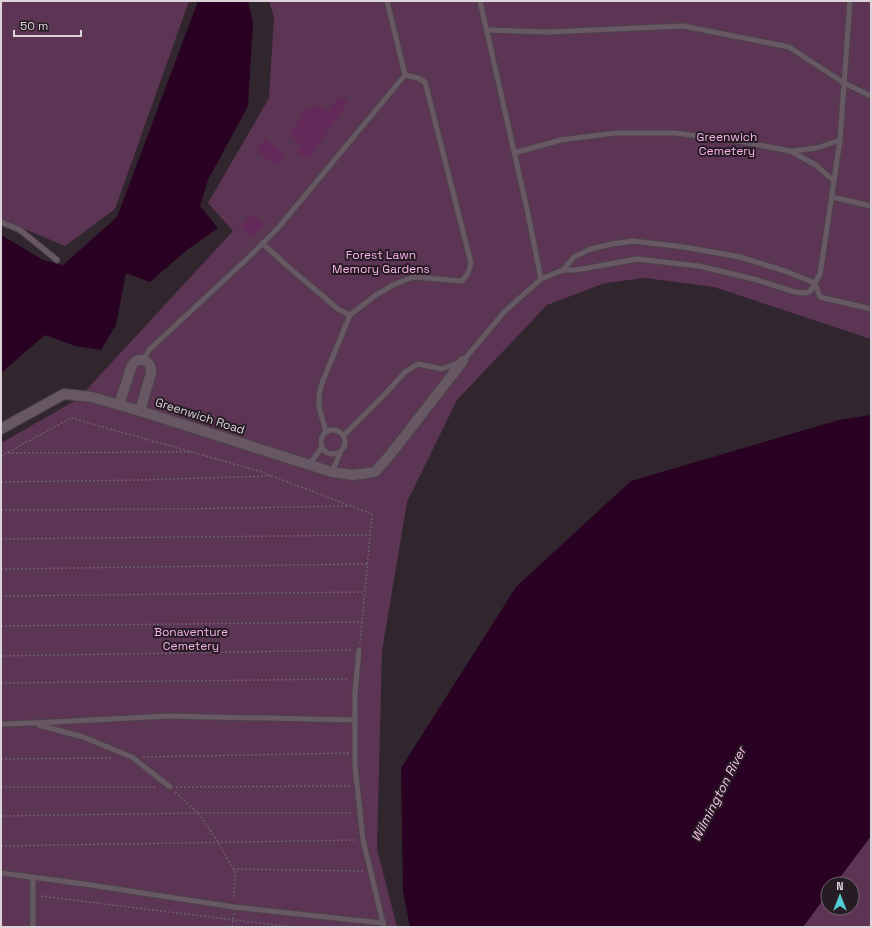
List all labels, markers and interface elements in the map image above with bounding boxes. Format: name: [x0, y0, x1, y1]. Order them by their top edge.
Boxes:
scale bar: [14, 12, 81, 38]
text: 50 m: [20, 18, 48, 34]
park label: Greenwich Cemetery: [697, 129, 757, 159]
park label: Forest Lawn Memory Gardens: [332, 247, 430, 277]
street label: Greenwich Road: [153, 394, 247, 438]
park label: Bonaventure Cemetery: [154, 624, 228, 654]
water label: Wilmington River: [687, 742, 751, 845]
north arrow: [820, 876, 860, 916]
text: N: [836, 879, 844, 893]

